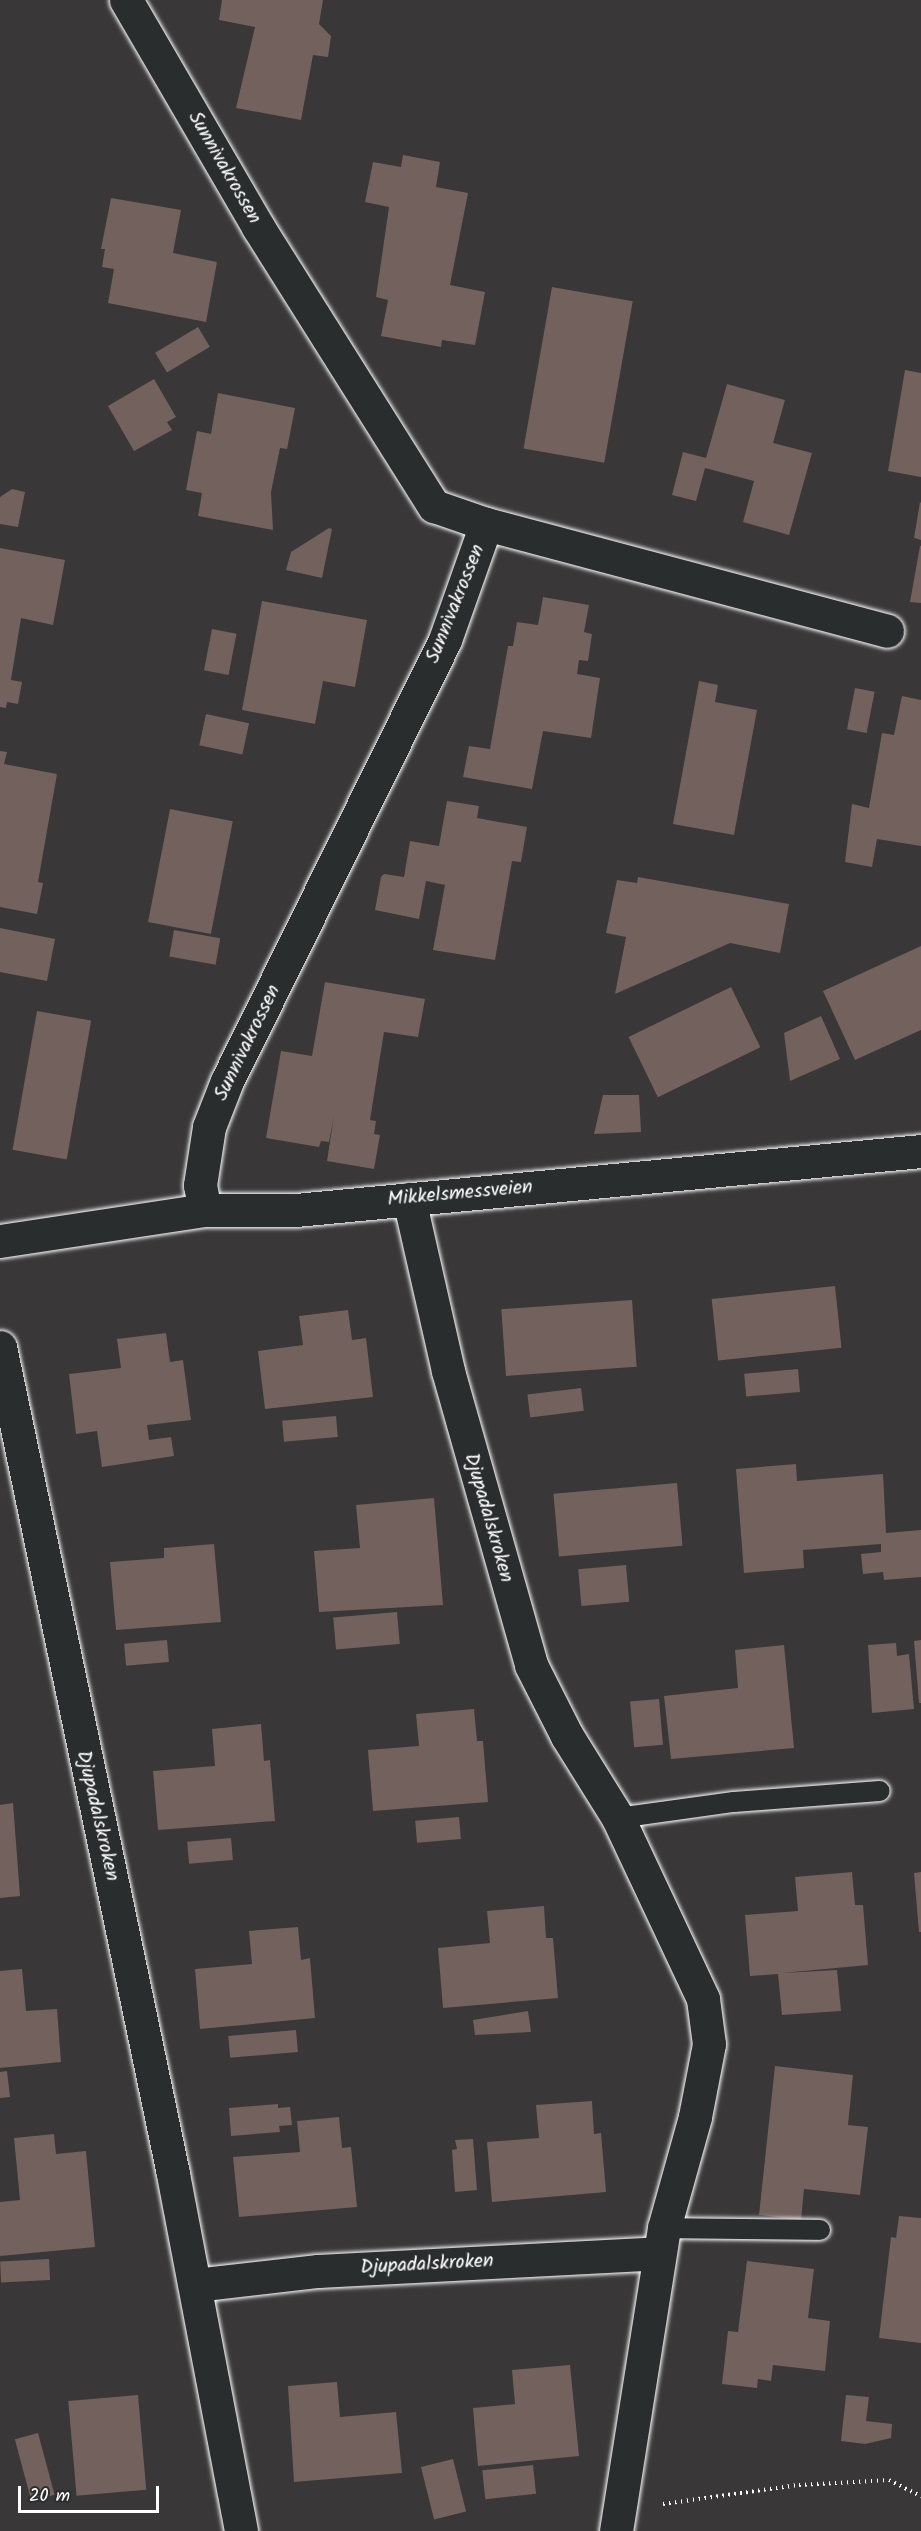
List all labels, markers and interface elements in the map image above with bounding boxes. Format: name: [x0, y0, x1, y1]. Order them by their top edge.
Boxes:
street label: Sunnivakrossen: [182, 107, 266, 229]
street label: Sunnivakrossen: [421, 541, 491, 667]
street label: Sunnivakrossen: [210, 981, 286, 1105]
street label: Mikkelsmessveien: [386, 1176, 534, 1212]
street label: Djupadalskroken: [458, 1451, 518, 1585]
street label: Djupadalskroken: [70, 1748, 124, 1884]
street label: Djupadalskroken: [360, 2250, 494, 2280]
scale bar: [21, 2474, 162, 2512]
text: 20 m: [29, 2482, 70, 2511]

